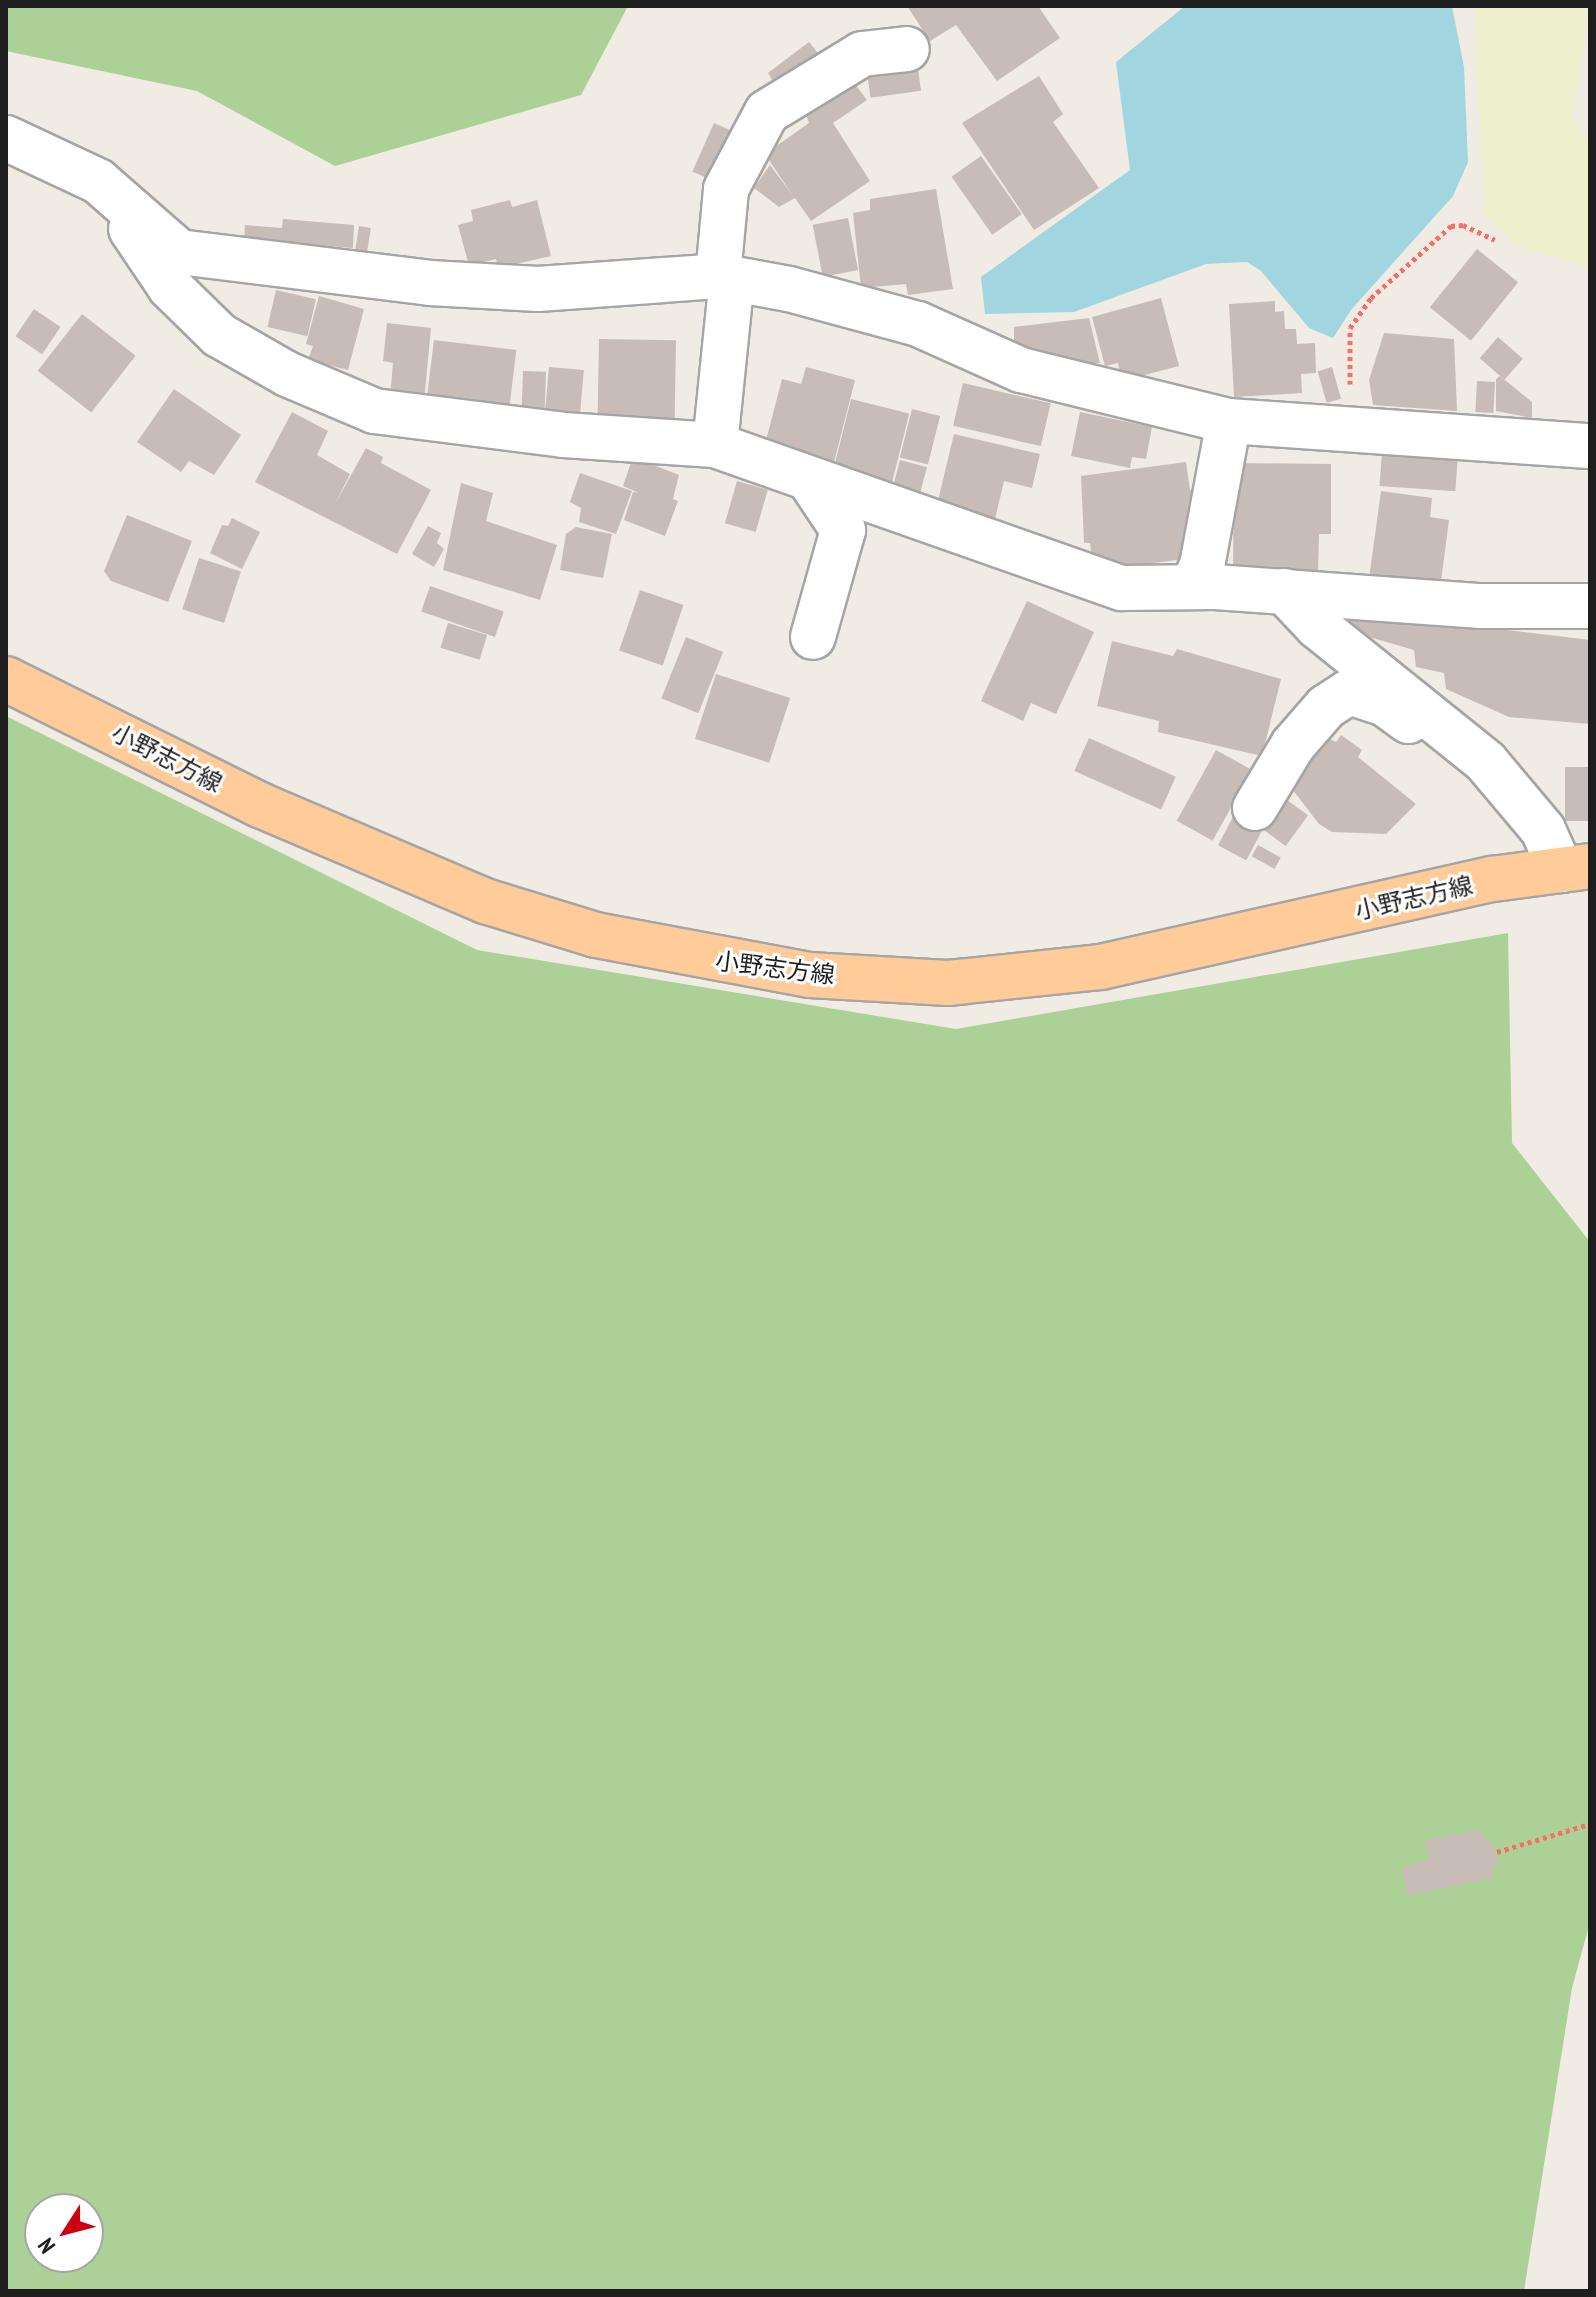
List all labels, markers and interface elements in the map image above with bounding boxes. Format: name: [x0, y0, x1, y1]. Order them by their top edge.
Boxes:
street label: 小野志方線: [107, 718, 227, 798]
street label: 小野志方線: [1352, 870, 1476, 926]
street label: 小野志方線: [714, 946, 836, 990]
north arrow: [24, 2193, 104, 2273]
text: N: [31, 2233, 61, 2259]

